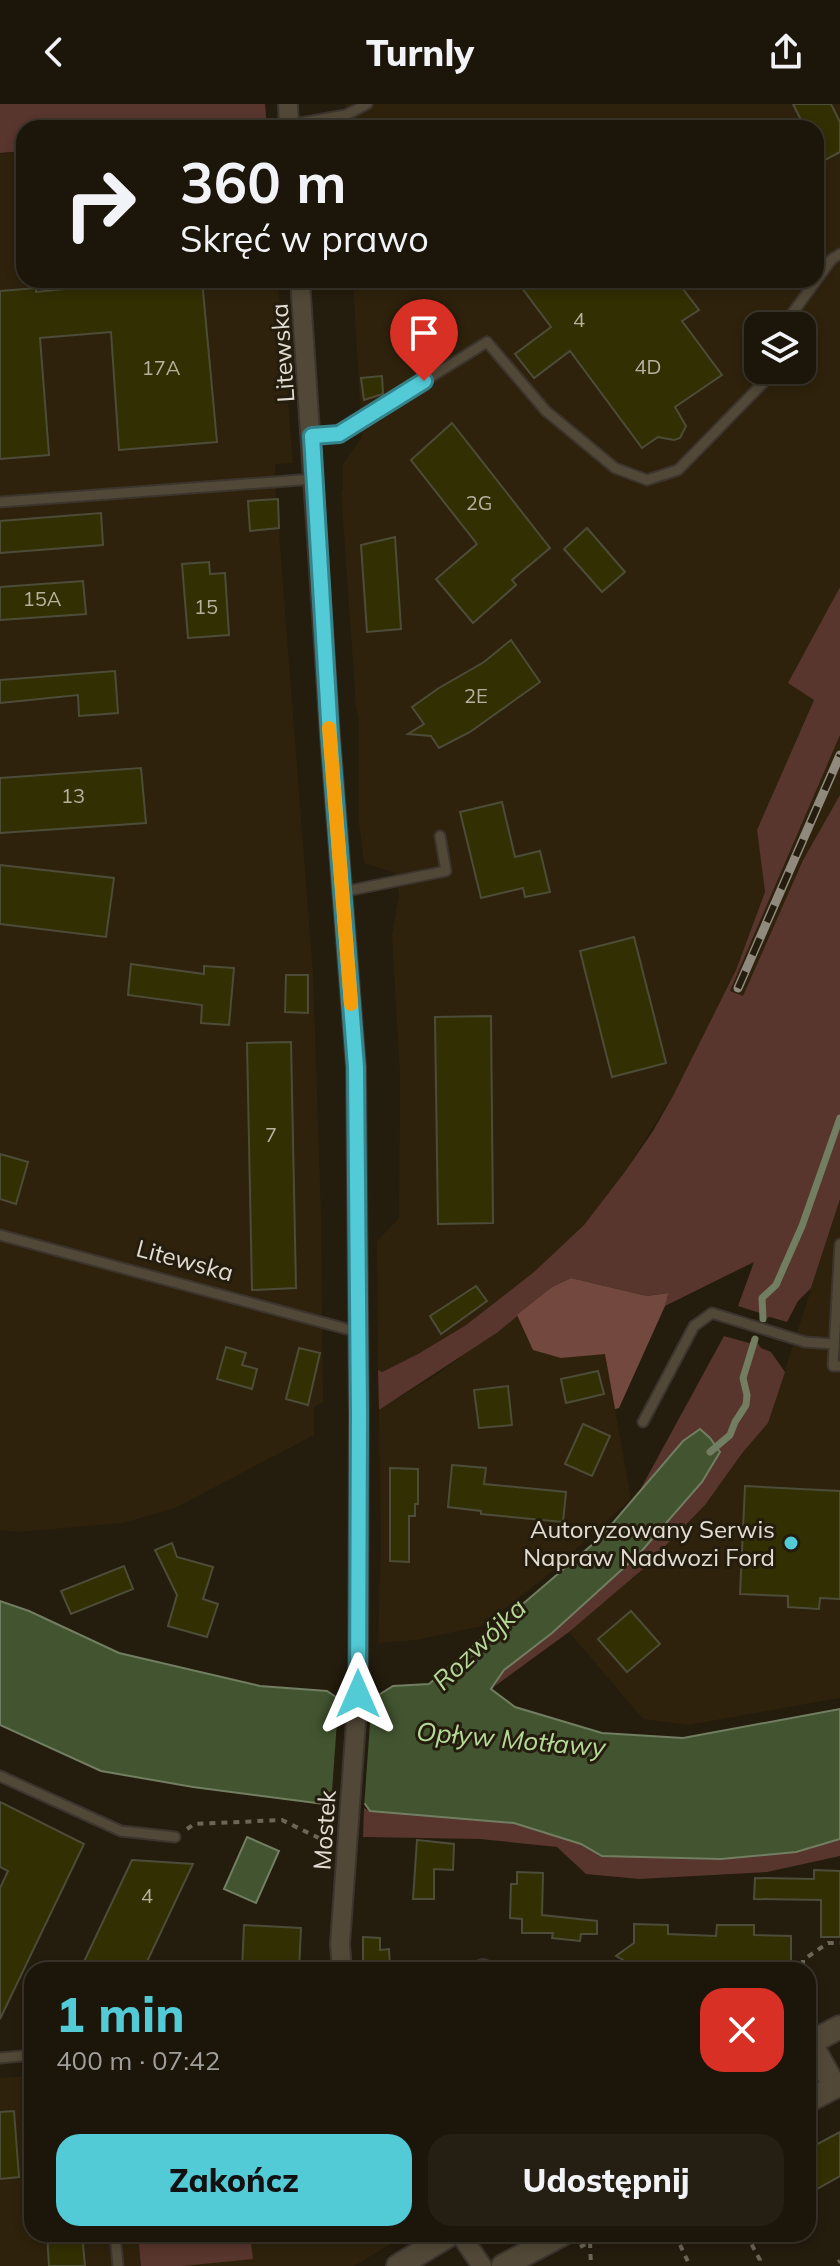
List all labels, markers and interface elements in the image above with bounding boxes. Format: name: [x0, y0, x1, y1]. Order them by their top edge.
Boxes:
icon: back: [32, 30, 76, 74]
text: Turnly: [366, 30, 474, 75]
icon: share: [764, 30, 808, 74]
text: 360 m: [180, 147, 347, 217]
icon: right: [48, 152, 152, 256]
text: Skręć w prawo: [180, 216, 429, 261]
pin: [390, 299, 458, 381]
street label: Litewska: [264, 303, 300, 403]
house number: 4: [573, 307, 585, 332]
icon: arrive: [402, 311, 446, 355]
map controls: [744, 312, 816, 384]
button: layers: [744, 312, 816, 384]
house number: 4D: [635, 354, 661, 379]
house number: 17A: [142, 355, 181, 380]
house number: 2G: [466, 490, 492, 515]
house number: 15A: [23, 586, 62, 611]
house number: 15: [194, 594, 218, 619]
house number: 2E: [464, 683, 488, 708]
house number: 13: [61, 783, 85, 808]
house number: 7: [265, 1122, 277, 1147]
street label: Litewska: [133, 1233, 237, 1287]
place label: Autoryzowany Serwis Napraw Nadwozi Ford: [523, 1514, 775, 1572]
marker: Autoryzowany Serwis Napraw Nadwozi Ford: [782, 1534, 800, 1552]
water label: Rozwójka: [425, 1591, 533, 1697]
position arrow: [316, 1652, 400, 1736]
water label: Opływ Motławy: [415, 1714, 608, 1764]
street label: Mostek: [306, 1789, 342, 1871]
house number: 4: [141, 1883, 153, 1908]
text: 1 min: [56, 1984, 185, 2044]
button: close: [700, 1988, 784, 2072]
text: 400 m · 07:42: [56, 2044, 220, 2077]
button: Zakończ: [56, 2134, 412, 2226]
button: Udostępnij: [428, 2134, 784, 2226]

